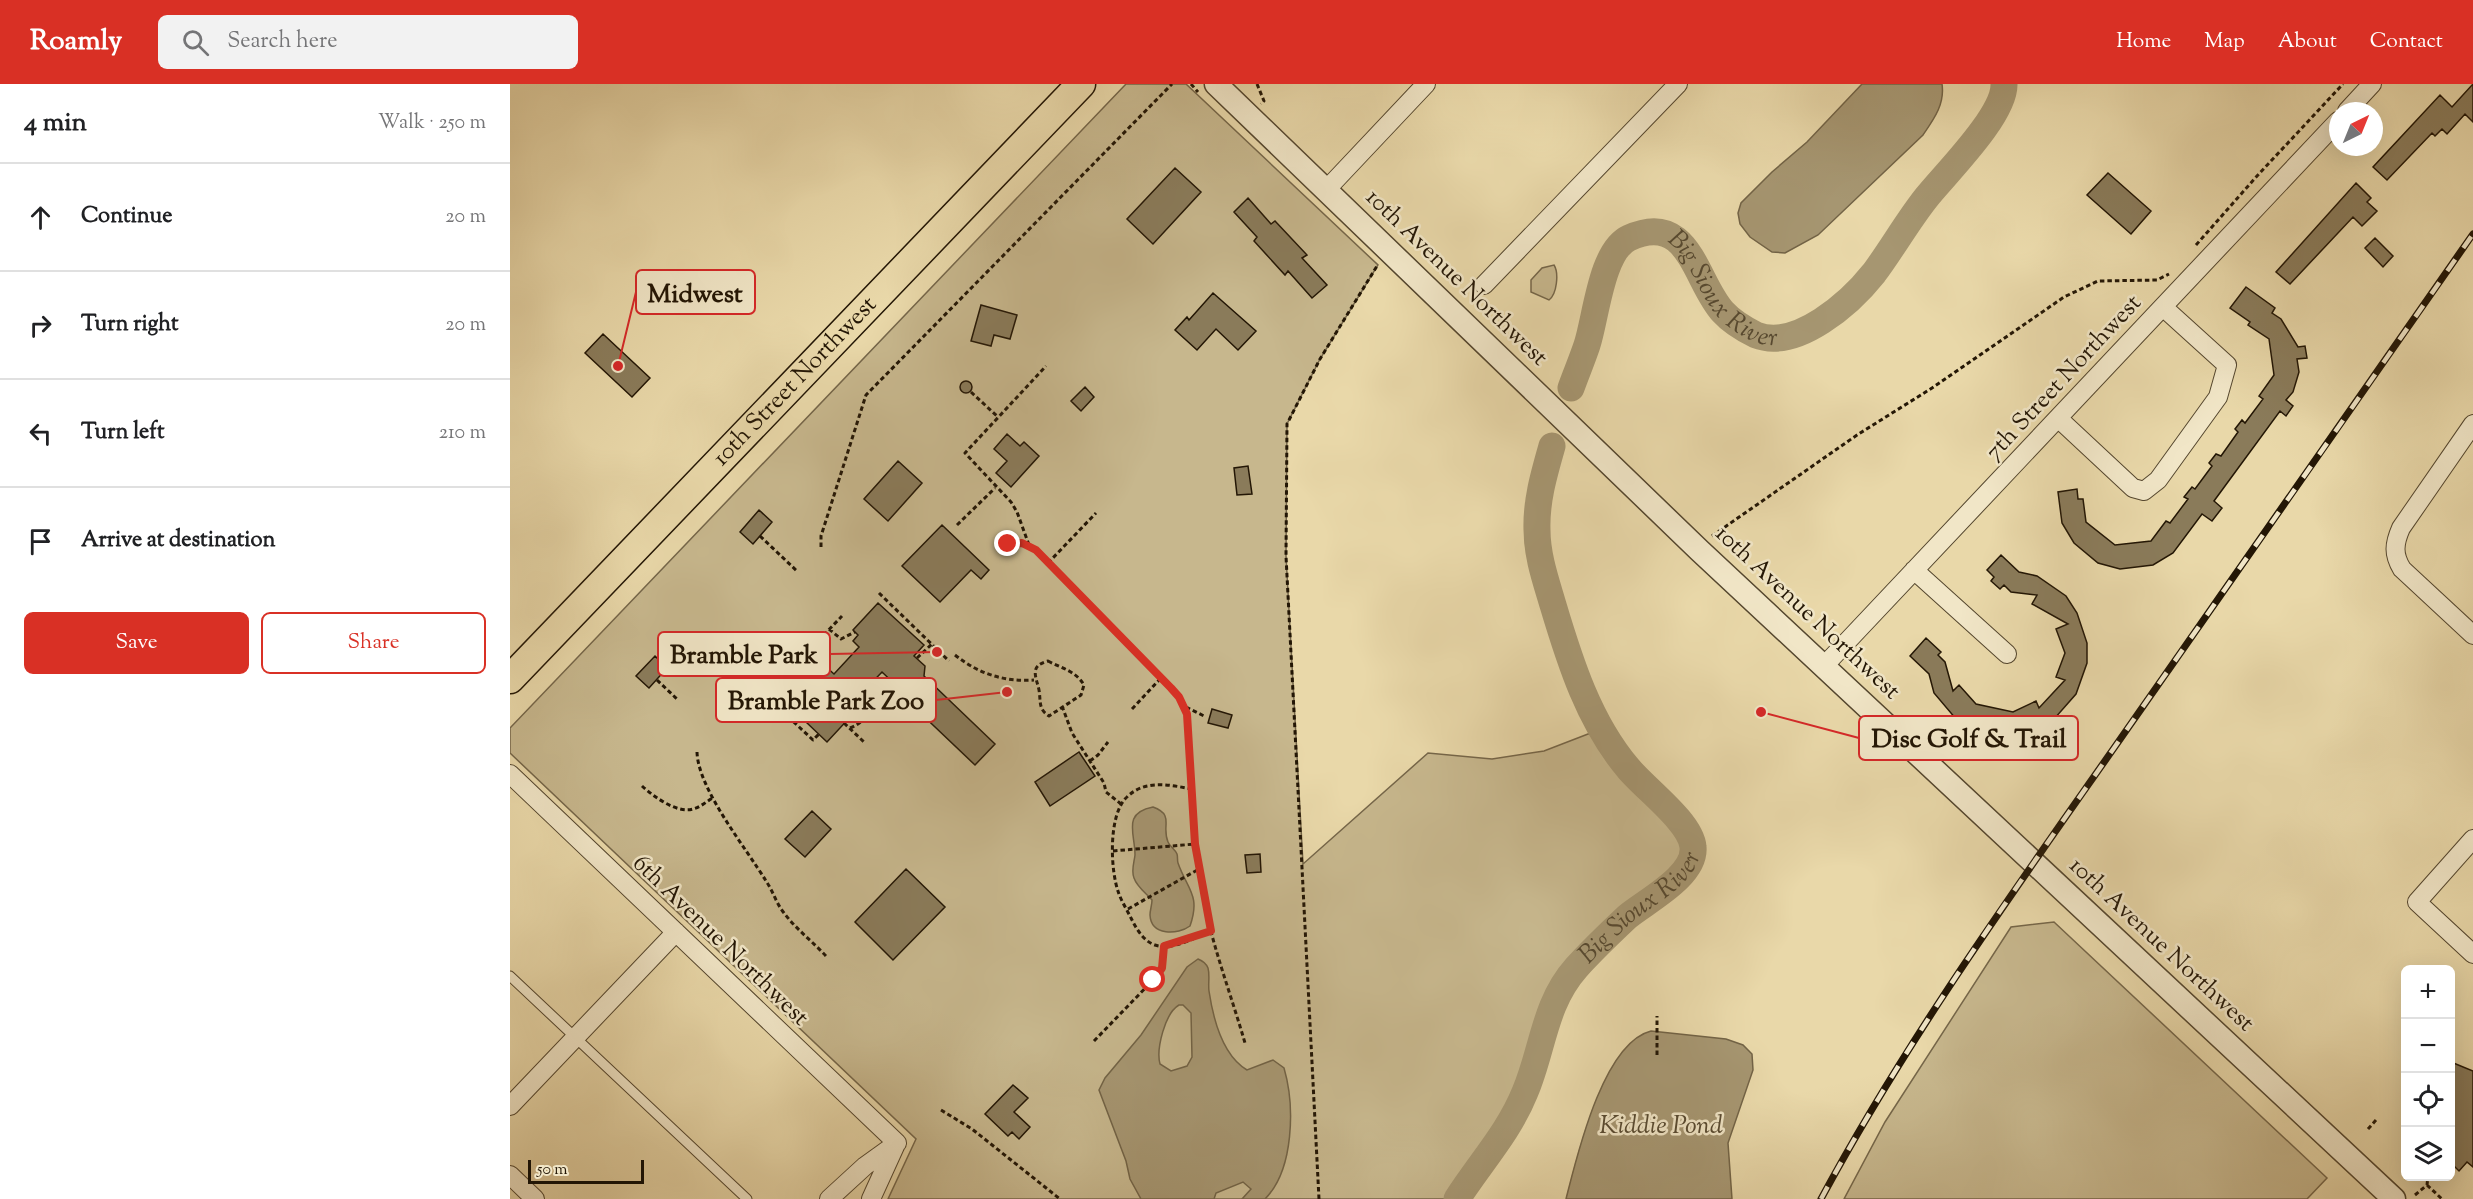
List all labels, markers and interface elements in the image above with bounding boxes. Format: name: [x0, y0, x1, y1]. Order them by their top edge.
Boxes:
search box: [158, 15, 578, 69]
text: Roamly: [30, 22, 122, 62]
icon: search: [179, 26, 212, 59]
text: Search here: [227, 26, 338, 58]
text: Home: [2116, 27, 2171, 57]
text: Map: [2204, 27, 2245, 57]
text: About: [2278, 27, 2337, 57]
text: Contact: [2370, 27, 2443, 57]
north arrow: [2329, 102, 2383, 156]
text: 4 min: [24, 105, 87, 142]
text: Walk · 250 m: [378, 109, 486, 138]
street label: 10th Avenue Northwest: [1357, 182, 1555, 374]
icon: ahead: [24, 201, 57, 234]
text: Continue: [81, 201, 172, 233]
text: 20 m: [445, 203, 486, 232]
water label: Big Sioux River: [1659, 221, 1778, 357]
callout: Midwest: [636, 270, 755, 314]
text: Midwest: [647, 277, 743, 314]
street label: 7th Street Northwest: [1978, 288, 2150, 468]
street label: 10th Street Northwest: [705, 289, 885, 474]
icon: right: [24, 309, 57, 342]
text: Turn right: [81, 309, 178, 341]
text: 20 m: [445, 311, 486, 340]
icon: left: [24, 417, 57, 450]
text: Turn left: [81, 417, 164, 449]
text: 210 m: [439, 419, 486, 448]
street label: 10th Avenue Northwest: [1707, 518, 1907, 708]
icon: arrive: [24, 525, 57, 558]
text: Arrive at destination: [81, 525, 276, 557]
route end: [994, 530, 1020, 556]
button: Save: [24, 612, 249, 674]
button: Share: [261, 612, 486, 674]
callout: Bramble Park: [658, 632, 830, 676]
text: Bramble Park: [670, 638, 819, 675]
callout: Bramble Park Zoo: [716, 678, 936, 722]
text: Bramble Park Zoo: [728, 684, 924, 721]
callout: Disc Golf & Trail: [1859, 716, 2078, 760]
text: Disc Golf & Trail: [1871, 722, 2067, 759]
water label: Big Sioux River: [1570, 847, 1711, 973]
street label: 6th Avenue Northwest: [624, 848, 816, 1034]
street label: 10th Avenue Northwest: [2061, 850, 2261, 1040]
map controls: [2401, 965, 2455, 1181]
button: +: [2401, 965, 2455, 1019]
route start: [1139, 966, 1165, 992]
button: −: [2401, 1019, 2455, 1073]
button: locate: [2401, 1073, 2455, 1127]
water label: Kiddie Pond: [1599, 1108, 1723, 1145]
button: layers: [2401, 1127, 2455, 1181]
scale bar: [528, 1157, 644, 1184]
text: 50 m: [537, 1159, 568, 1182]

